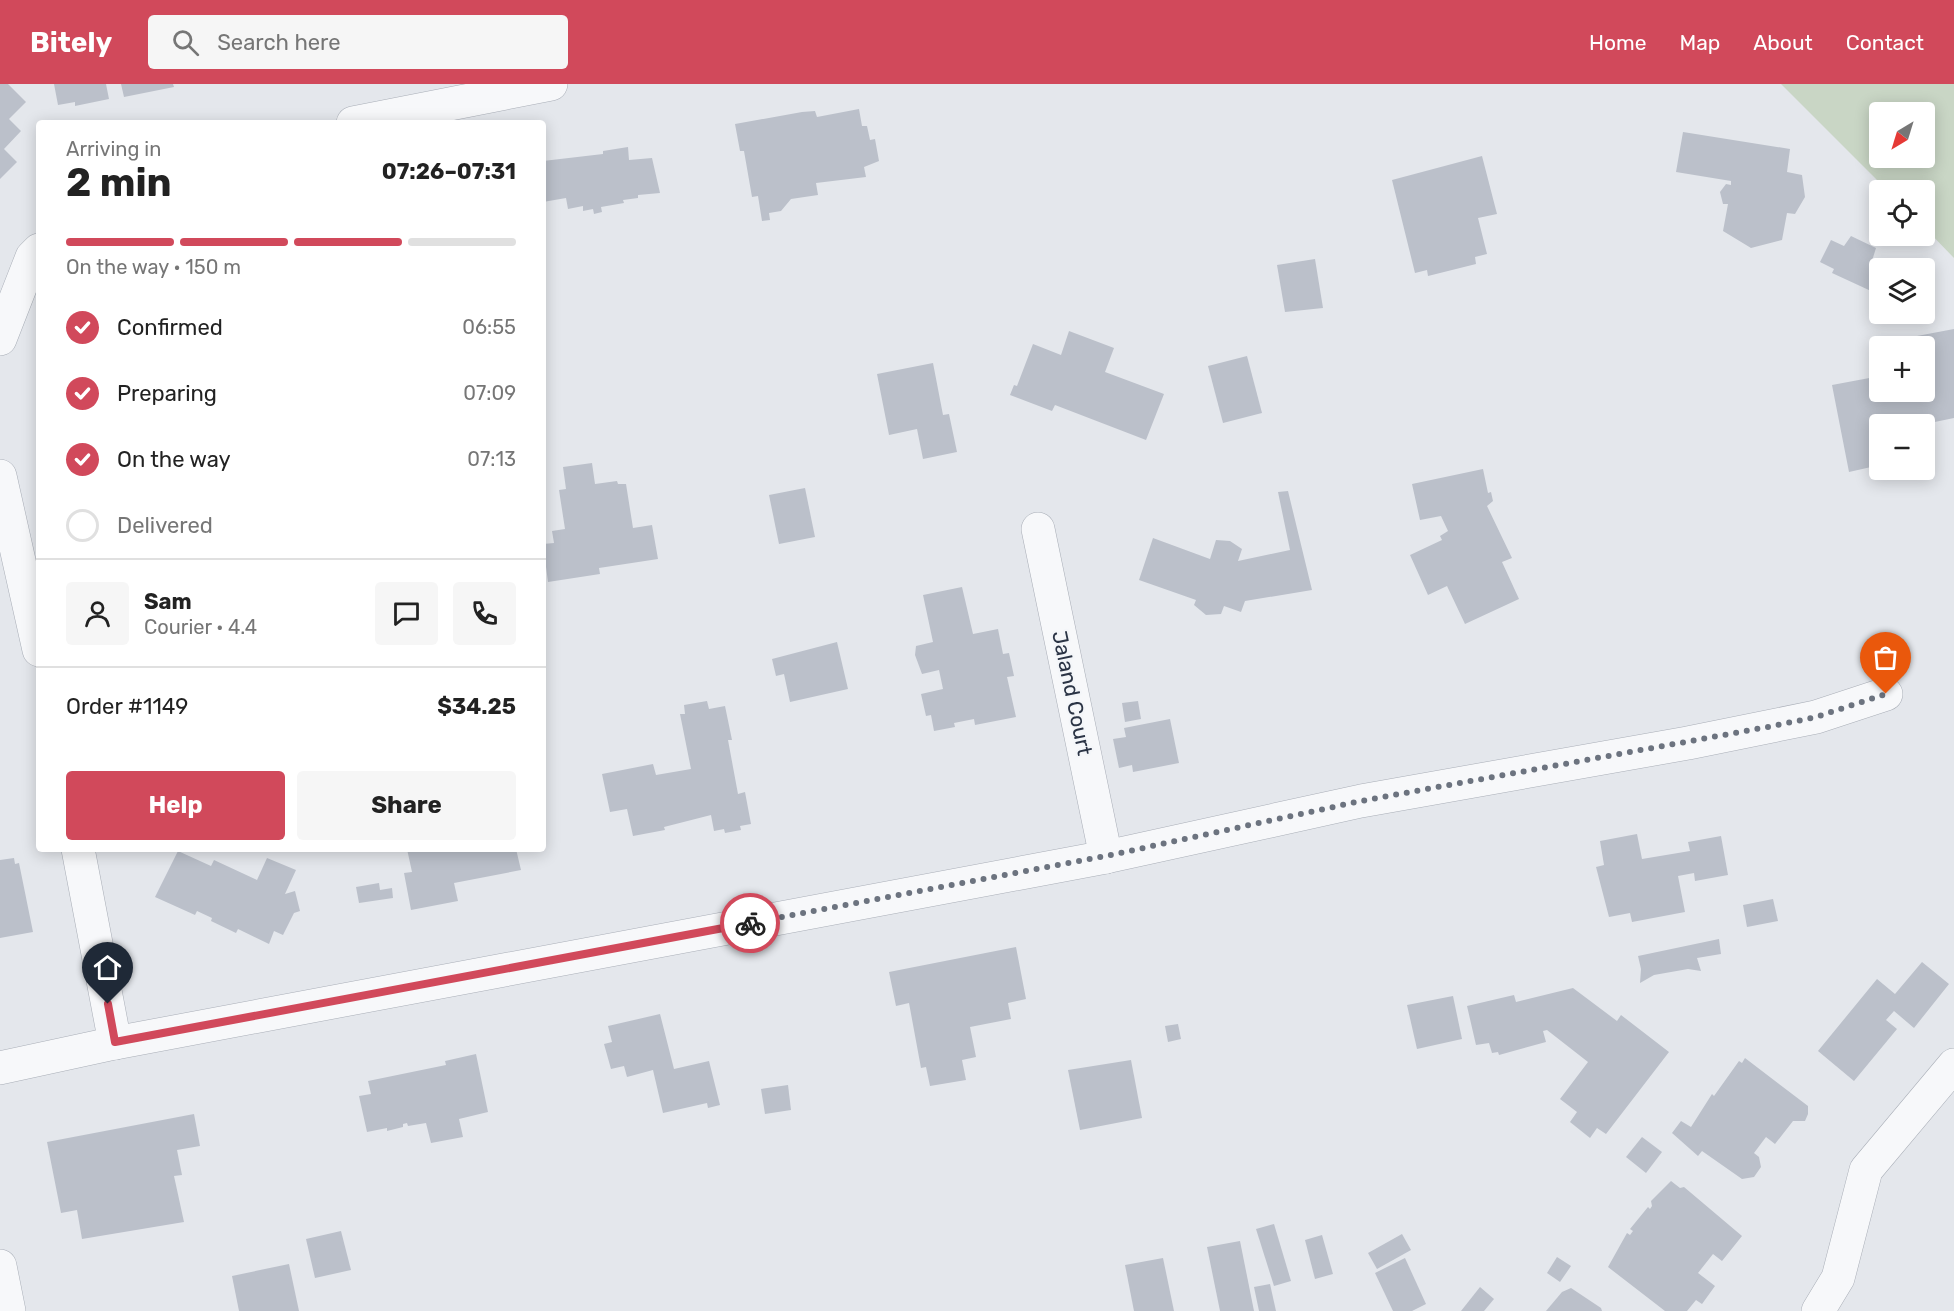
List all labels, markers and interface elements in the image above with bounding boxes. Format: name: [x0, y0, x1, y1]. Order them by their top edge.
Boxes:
search box: [148, 15, 568, 69]
text: Bitely: [30, 26, 112, 59]
icon: search: [169, 26, 202, 59]
text: Search here: [217, 29, 341, 56]
text: Home: [1589, 30, 1646, 55]
text: Map: [1679, 30, 1720, 55]
text: About: [1753, 30, 1813, 55]
text: Contact: [1846, 30, 1924, 55]
north arrow: [1869, 102, 1935, 168]
map controls: [1869, 102, 1935, 480]
text: Arriving in: [66, 137, 161, 161]
text: 07:26–07:31: [382, 158, 516, 185]
text: 2 min: [66, 160, 172, 206]
button: locate: [1869, 180, 1935, 246]
text: On the way · 150 m: [66, 255, 241, 279]
button: layers: [1869, 258, 1935, 324]
icon: check: [66, 311, 99, 344]
text: Confirmed: [117, 314, 223, 341]
text: 06:55: [462, 315, 516, 339]
button: +: [1869, 336, 1935, 402]
icon: check: [66, 377, 99, 410]
text: Preparing: [117, 380, 217, 407]
text: 07:09: [463, 381, 516, 405]
button: −: [1869, 414, 1935, 480]
icon: check: [66, 443, 99, 476]
text: On the way: [117, 446, 231, 473]
text: 07:13: [467, 447, 516, 471]
text: Delivered: [117, 512, 213, 539]
button: person: [66, 582, 129, 645]
button: chat: [375, 582, 438, 645]
button: phone: [453, 582, 516, 645]
text: Sam: [144, 588, 192, 615]
text: Courier · 4.4: [144, 615, 257, 639]
street label: Jaland Court: [1047, 628, 1098, 757]
pin: [1860, 632, 1911, 694]
icon: bag: [1869, 641, 1902, 674]
text: Order #1149: [66, 693, 188, 720]
text: $34.25: [437, 693, 516, 720]
button: Help: [66, 771, 285, 840]
button: Share: [297, 771, 516, 840]
courier: [720, 893, 780, 953]
icon: bike: [734, 907, 767, 940]
pin: [82, 942, 133, 1004]
icon: home: [91, 951, 124, 984]

